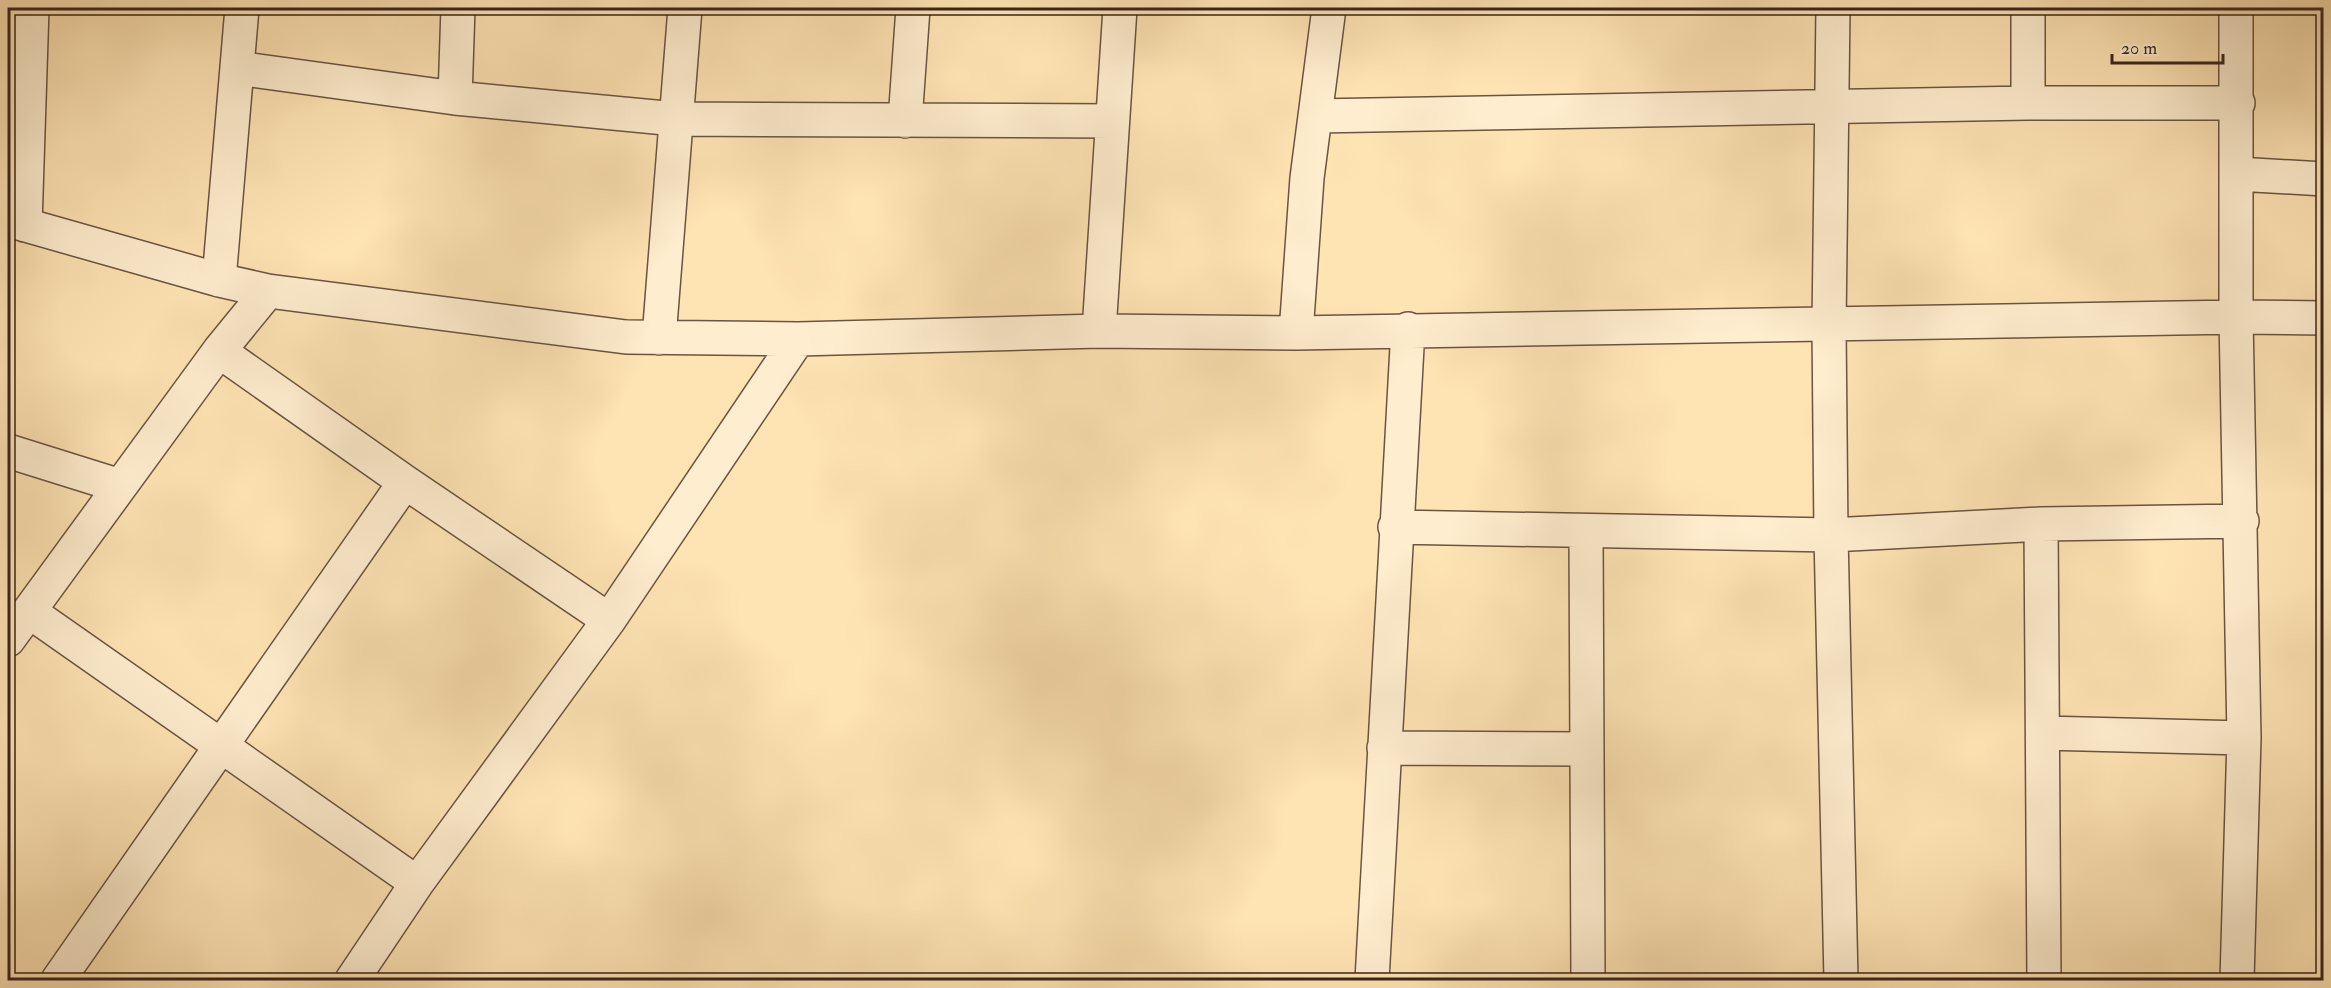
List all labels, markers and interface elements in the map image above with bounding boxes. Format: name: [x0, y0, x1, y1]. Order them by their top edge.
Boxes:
scale bar: [2112, 27, 2223, 65]
text: 20 m: [2121, 37, 2157, 60]

